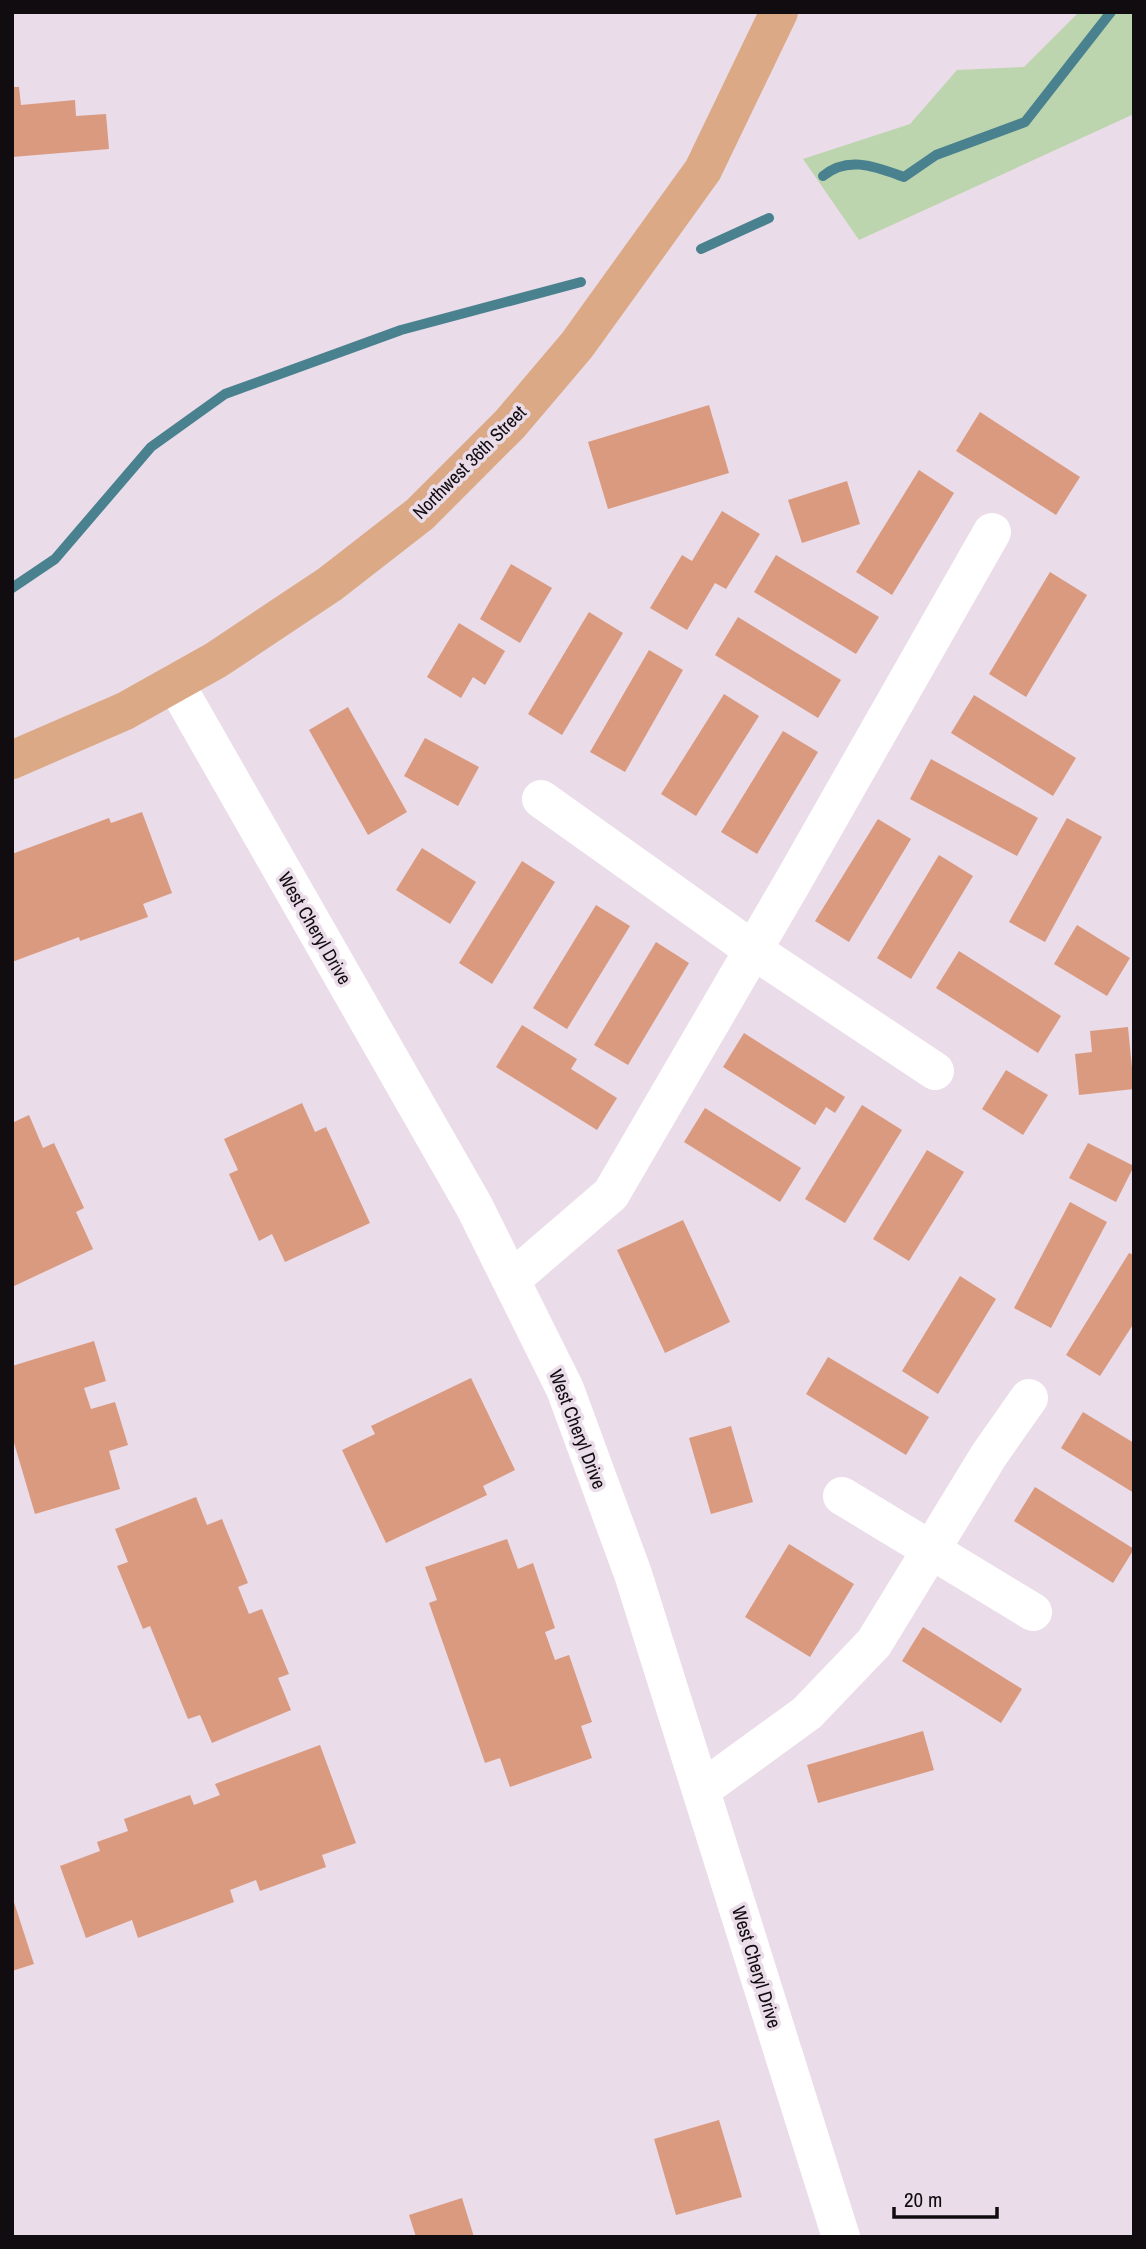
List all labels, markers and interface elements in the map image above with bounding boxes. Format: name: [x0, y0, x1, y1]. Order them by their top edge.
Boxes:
street label: Northwest 36th Street: [407, 399, 532, 524]
street label: West Cheryl Drive: [272, 867, 358, 989]
street label: West Cheryl Drive: [543, 1365, 613, 1493]
street label: West Cheryl Drive: [726, 1903, 788, 2031]
scale bar: [894, 2176, 997, 2220]
text: 20 m: [904, 2185, 942, 2214]

